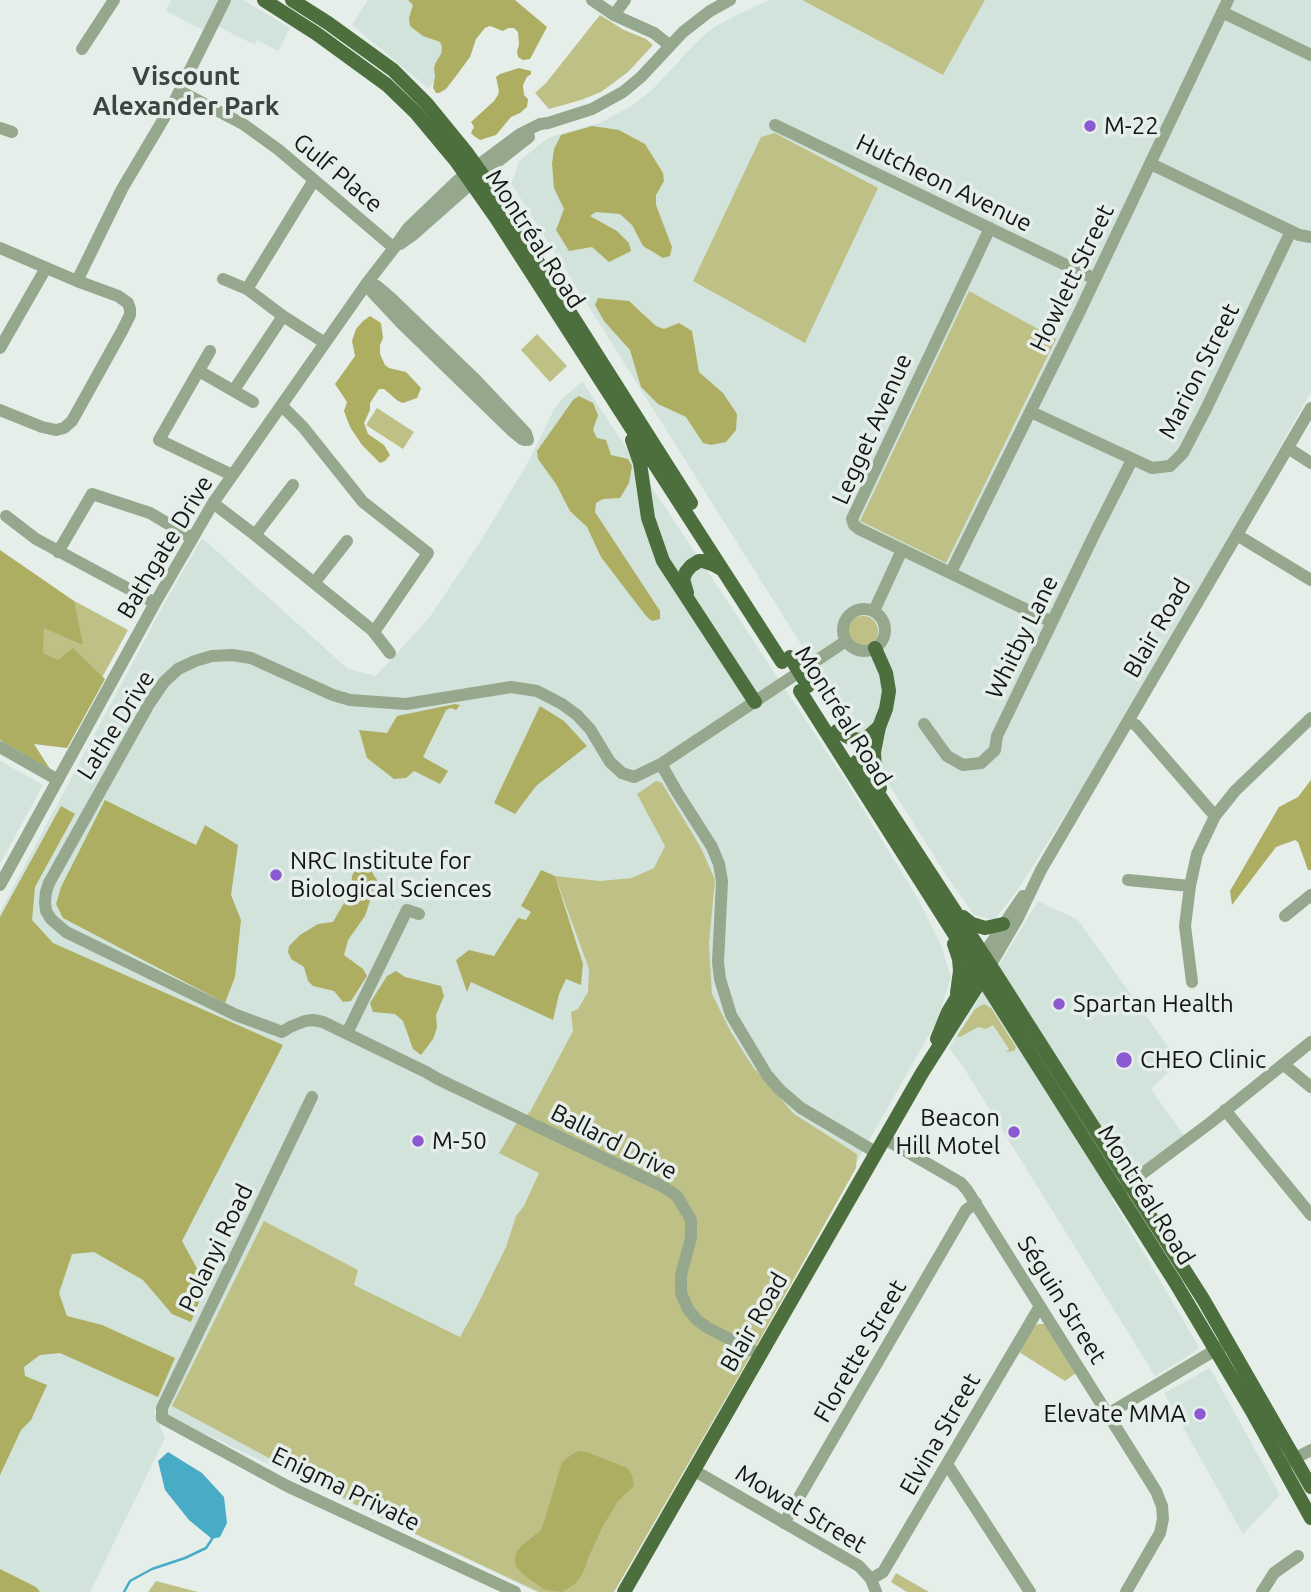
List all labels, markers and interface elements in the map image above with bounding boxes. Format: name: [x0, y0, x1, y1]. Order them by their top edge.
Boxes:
district label: Viscount Alexander Park: [93, 60, 279, 122]
place label: M-22: [1104, 112, 1159, 140]
marker: M-22: [1082, 118, 1098, 134]
street label: Gulf Place: [287, 127, 389, 219]
street label: Hutcheon Avenue: [851, 128, 1037, 238]
street label: Montréal Road: [479, 164, 591, 314]
street label: Howlett Street: [1024, 200, 1120, 356]
street label: Marion Street: [1152, 298, 1246, 444]
street label: Legget Avenue: [826, 349, 918, 509]
street label: Bathgate Drive: [111, 470, 219, 624]
street label: Whitby Lane: [980, 571, 1064, 703]
street label: Blair Road: [1117, 573, 1197, 683]
street label: Montréal Road: [788, 641, 898, 791]
street label: Lathe Drive: [71, 665, 161, 785]
place label: NRC Institute for Biological Sciences: [290, 847, 492, 903]
marker: NRC Institute for Biological Sciences: [268, 867, 284, 883]
place label: Spartan Health: [1073, 990, 1234, 1018]
marker: Spartan Health: [1051, 996, 1067, 1012]
place label: CHEO Clinic: [1140, 1046, 1266, 1074]
marker: CHEO Clinic: [1114, 1050, 1134, 1070]
street label: Ballard Drive: [546, 1098, 682, 1186]
place label: Beacon Hill Motel: [896, 1104, 1000, 1160]
street label: Montréal Road: [1091, 1120, 1201, 1270]
marker: Beacon Hill Motel: [1006, 1124, 1022, 1140]
place label: M-50: [432, 1127, 487, 1155]
marker: M-50: [410, 1133, 426, 1149]
street label: Polanyi Road: [173, 1179, 259, 1317]
street label: Séguin Street: [1011, 1231, 1113, 1369]
street label: Blair Road: [714, 1267, 794, 1377]
street label: Florette Street: [808, 1275, 912, 1427]
street label: Elvina Street: [894, 1368, 986, 1500]
place label: Elevate MMA: [1044, 1400, 1186, 1428]
marker: Elevate MMA: [1192, 1406, 1208, 1422]
street label: Enigma Private: [267, 1441, 425, 1537]
street label: Mowat Street: [730, 1459, 872, 1559]

